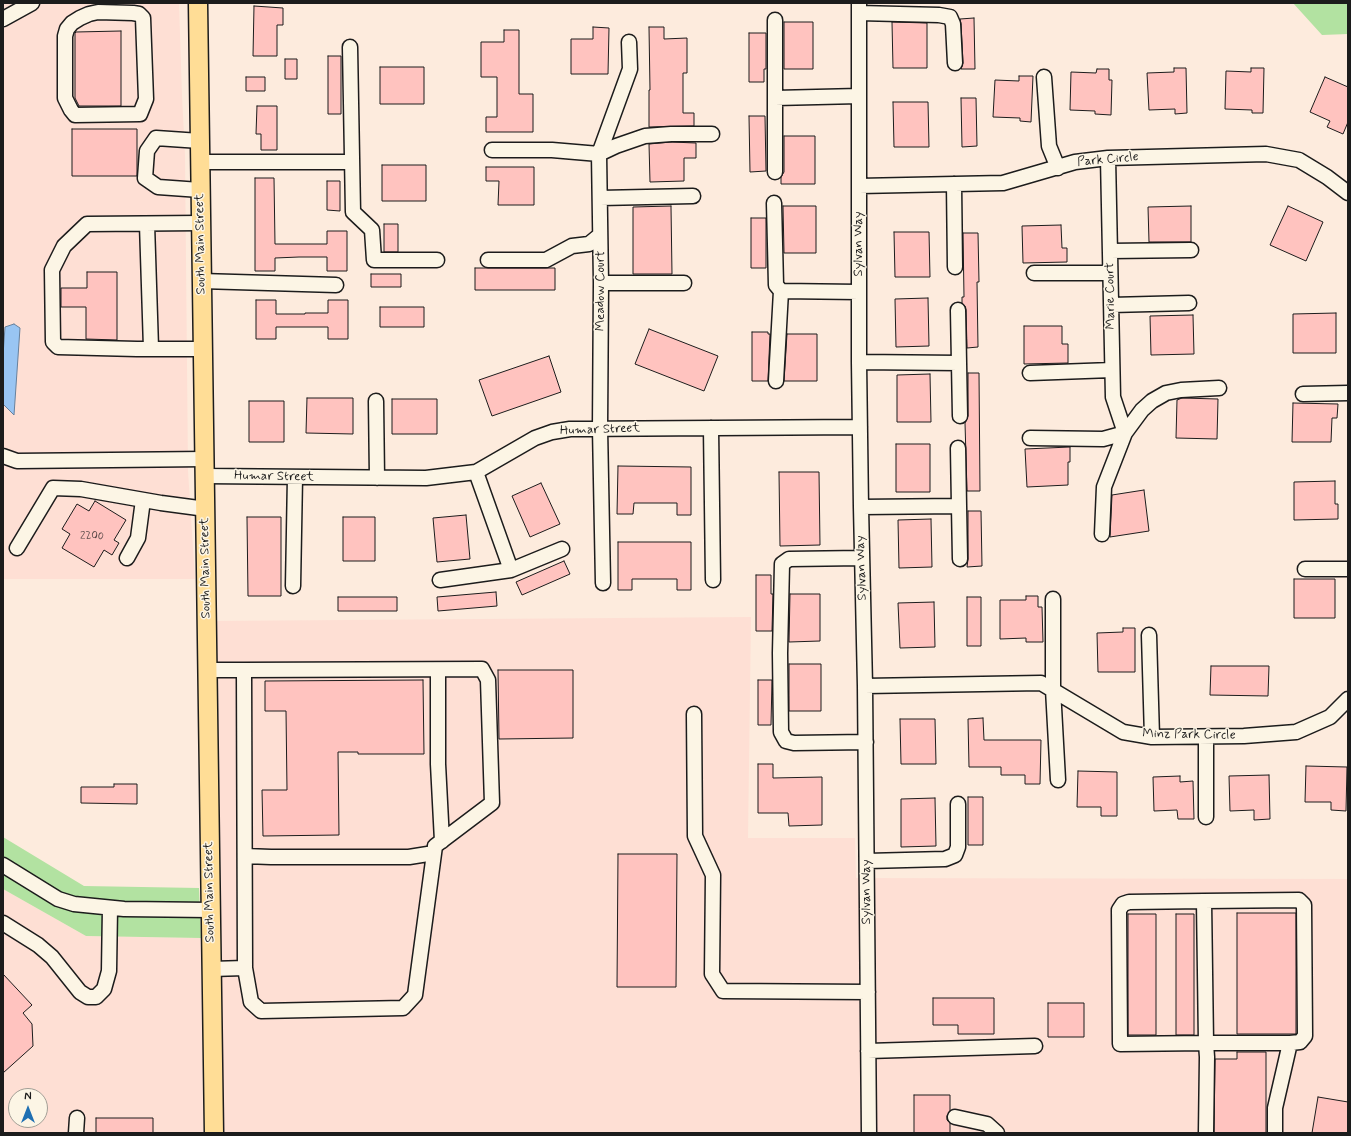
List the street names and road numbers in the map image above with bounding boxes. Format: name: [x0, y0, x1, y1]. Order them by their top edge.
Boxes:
street label: Park Circle: [1077, 150, 1139, 170]
street label: South Main Street: [192, 193, 210, 295]
street label: Sylvan Way: [851, 211, 867, 277]
street label: Meadow Court: [593, 251, 609, 331]
street label: Marie Court: [1103, 262, 1119, 330]
street label: Humar Street: [560, 421, 640, 439]
street label: Humar Street: [234, 469, 314, 485]
street label: South Main Street: [197, 517, 215, 619]
street label: Sylvan Way: [853, 535, 871, 601]
street label: Minz Park Circle: [1142, 726, 1236, 744]
street label: South Main Street: [201, 841, 219, 943]
street label: Sylvan Way: [859, 859, 875, 925]

